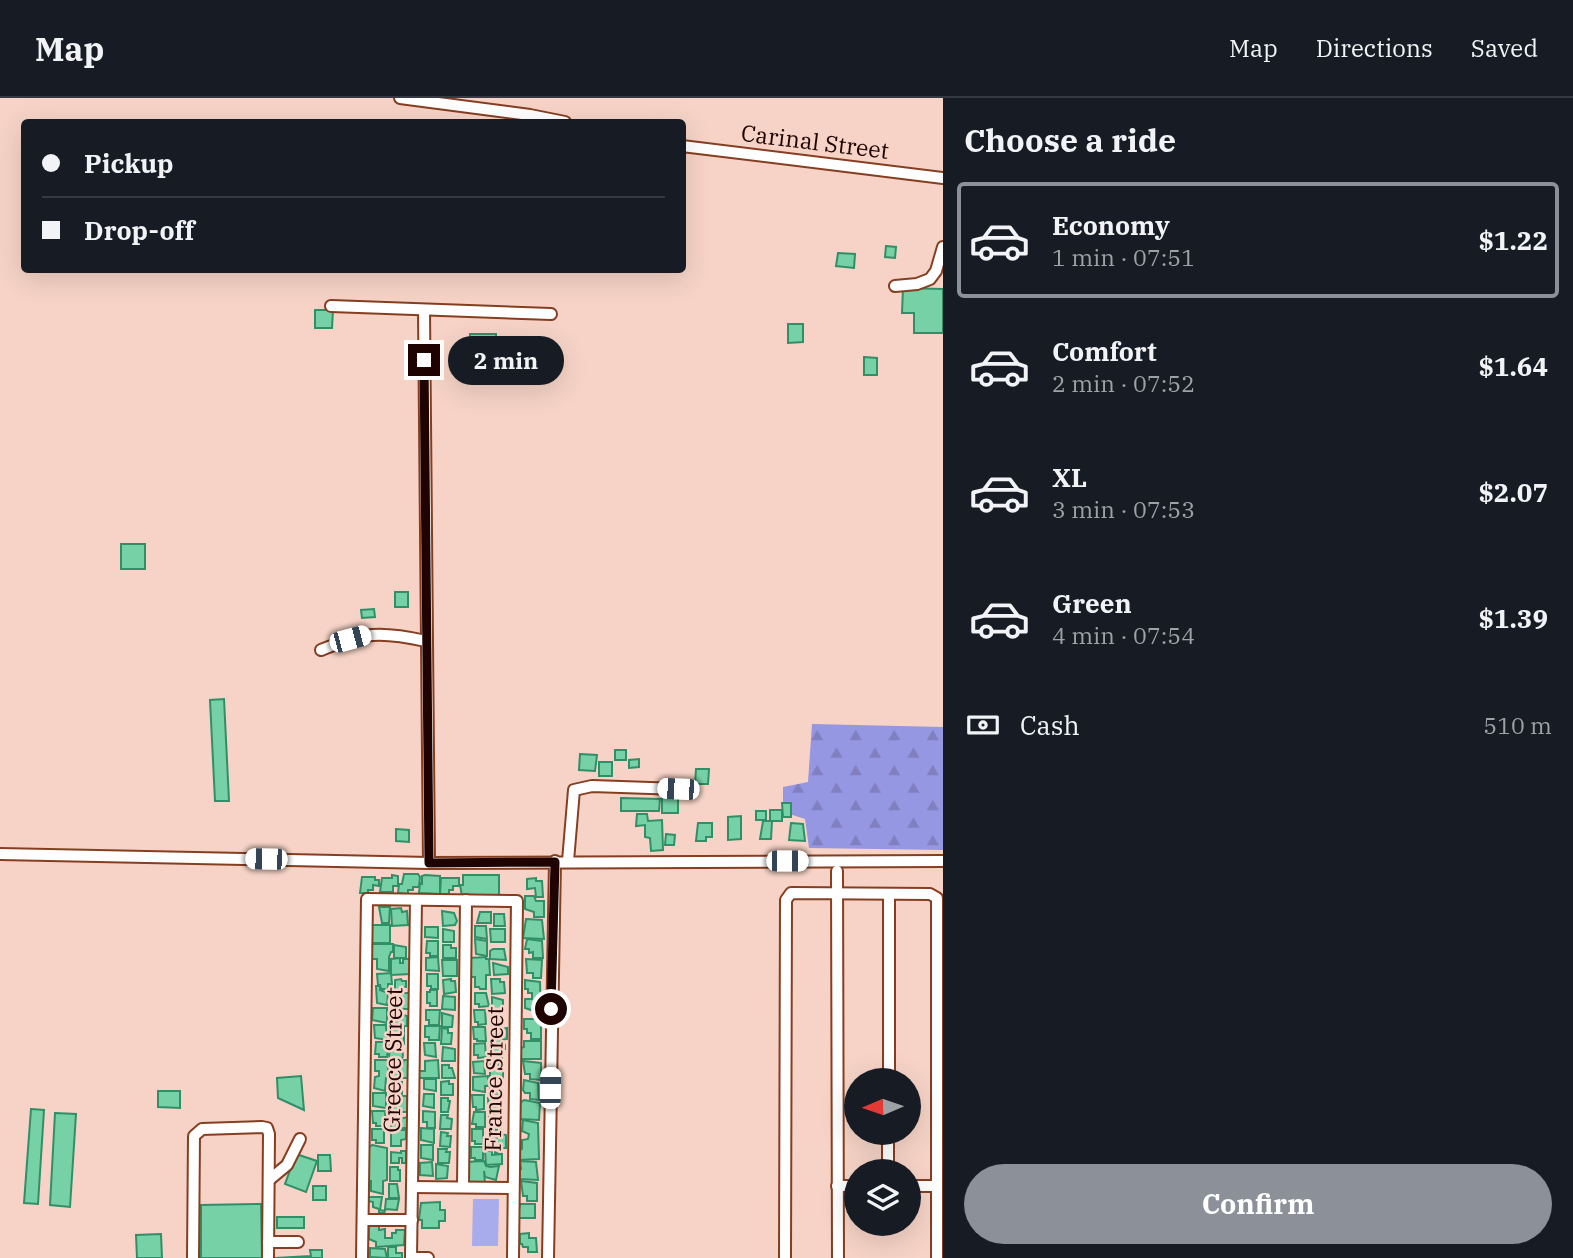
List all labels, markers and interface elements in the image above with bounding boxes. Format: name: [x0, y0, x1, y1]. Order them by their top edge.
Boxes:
text: Map: [35, 27, 104, 70]
text: Map: [1229, 32, 1278, 64]
text: Directions: [1316, 32, 1433, 64]
text: Saved: [1471, 32, 1538, 64]
street label: Carinal Street: [739, 117, 891, 165]
text: Choose a ride: [964, 119, 1176, 161]
text: Pickup: [84, 146, 174, 180]
text: Economy: [1052, 208, 1170, 242]
icon: car: [968, 209, 1031, 272]
text: Drop-off: [84, 213, 195, 247]
text: $1.22: [1478, 223, 1548, 257]
text: 1 min · 07:51: [1052, 242, 1195, 272]
text: Comfort: [1052, 334, 1157, 368]
icon: car: [968, 335, 1031, 398]
callout: 2 min: [448, 336, 564, 384]
route end: [408, 344, 440, 376]
text: 2 min: [474, 345, 538, 375]
text: $1.64: [1478, 349, 1548, 383]
text: 2 min · 07:52: [1052, 368, 1195, 398]
text: XL: [1052, 460, 1087, 494]
icon: car: [968, 461, 1031, 524]
text: $2.07: [1478, 475, 1548, 509]
text: 3 min · 07:53: [1052, 494, 1195, 524]
text: Green: [1052, 586, 1132, 620]
icon: car: [968, 587, 1031, 650]
text: $1.39: [1478, 601, 1548, 635]
text: 4 min · 07:54: [1052, 620, 1195, 650]
car: [327, 623, 374, 655]
icon: cash: [964, 706, 1002, 744]
text: Cash: [1020, 708, 1080, 742]
text: 510 m: [1483, 710, 1552, 740]
car: [657, 778, 700, 800]
car: [245, 848, 288, 870]
car: [767, 851, 809, 872]
street label: Greece Street: [376, 987, 408, 1133]
route start: [535, 993, 567, 1025]
street label: France Street: [477, 1006, 509, 1152]
car: [540, 1067, 561, 1109]
north arrow: [844, 1068, 920, 1144]
map controls: [844, 1068, 921, 1236]
button: layers: [844, 1159, 921, 1236]
button: Confirm: [964, 1164, 1552, 1244]

